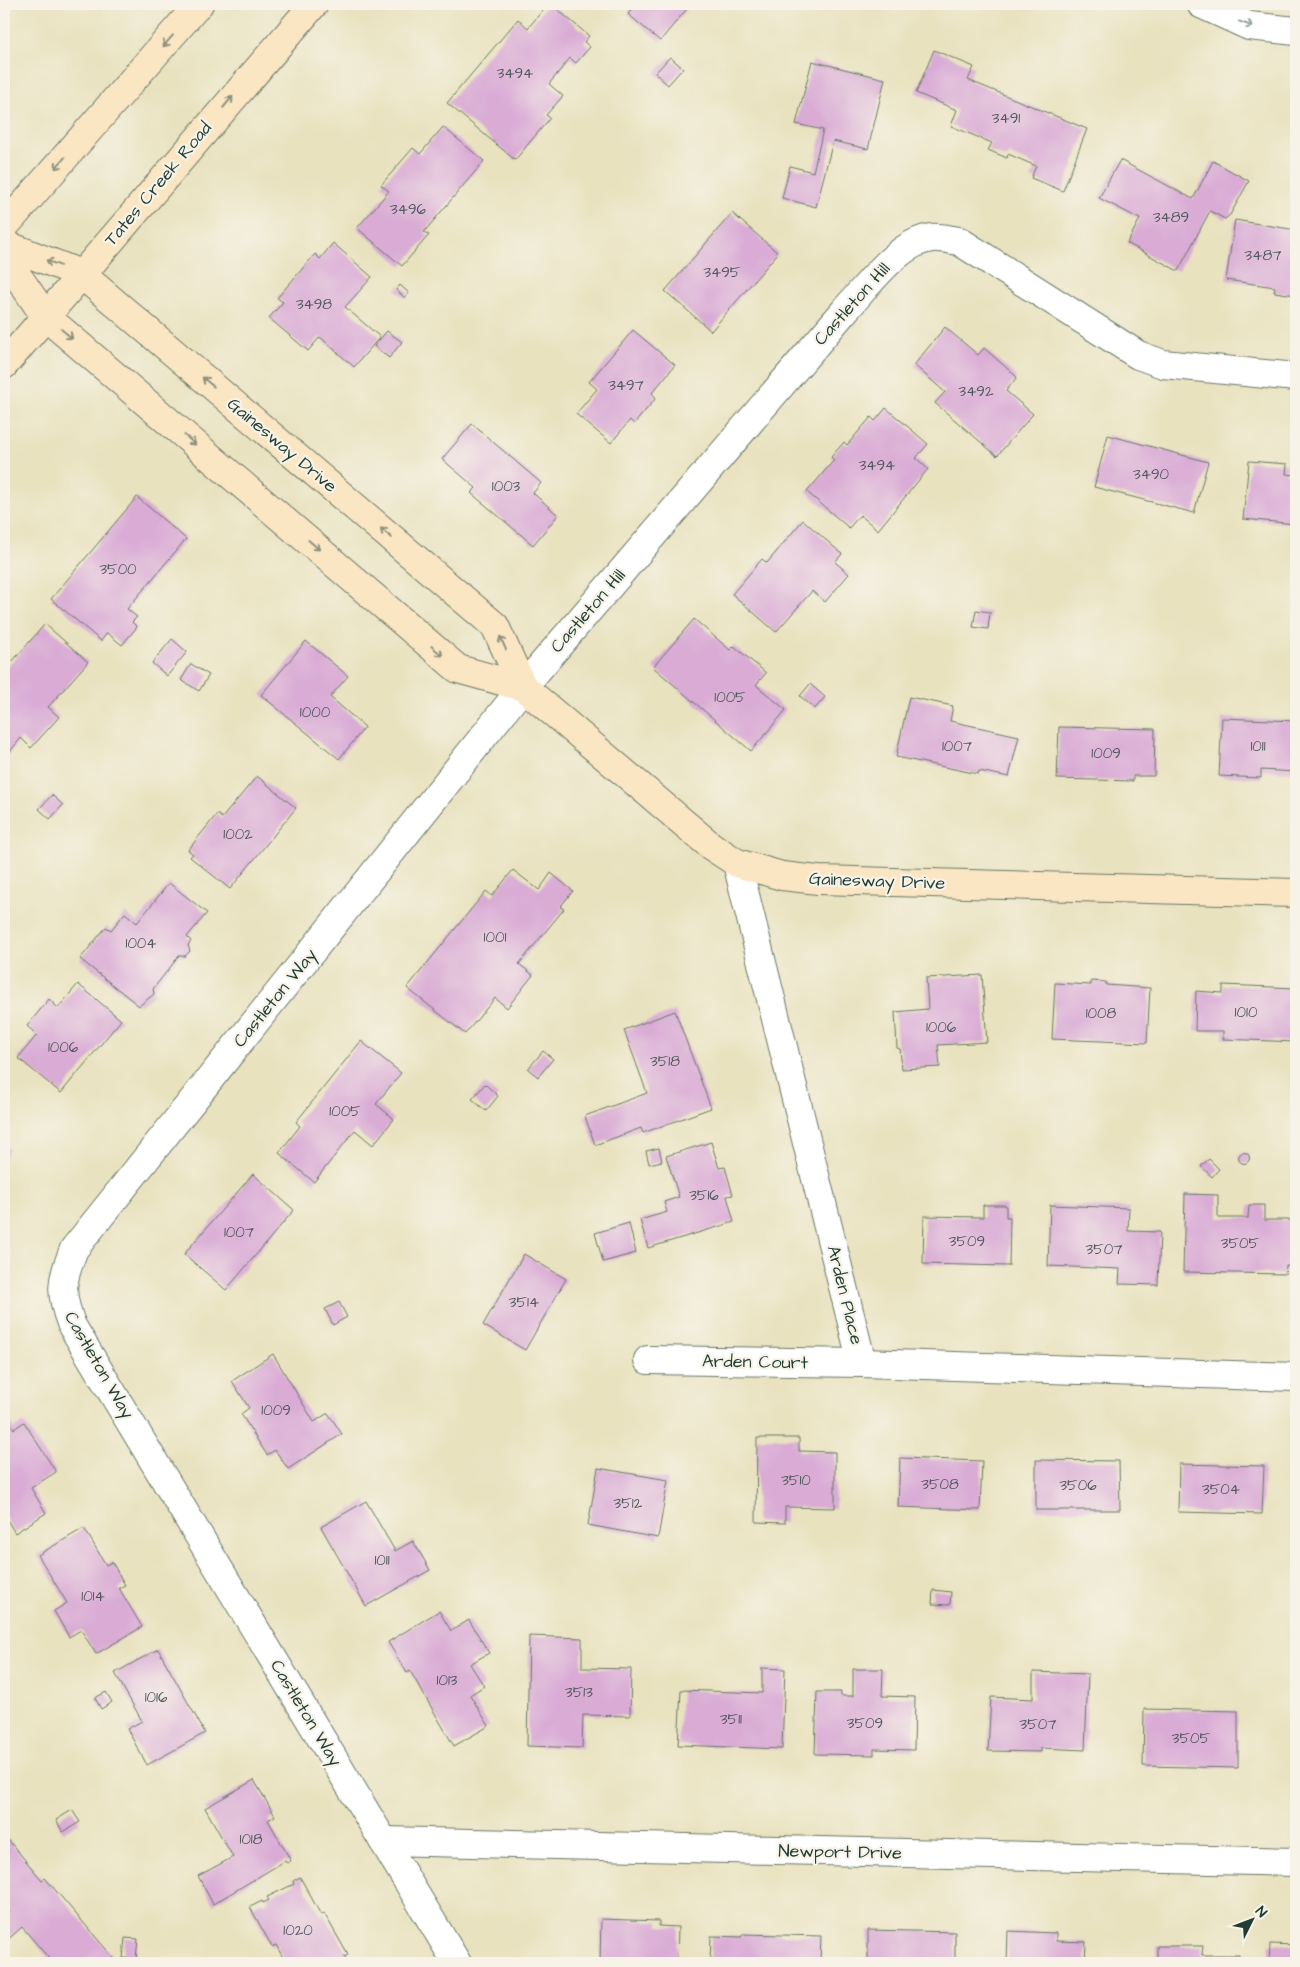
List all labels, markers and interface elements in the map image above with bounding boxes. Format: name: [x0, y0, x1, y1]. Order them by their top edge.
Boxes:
one-way arrow: [1238, 20, 1253, 29]
one-way arrow: [162, 34, 173, 47]
house number: 3494: [497, 63, 533, 84]
one-way arrow: [222, 95, 234, 108]
house number: 3491: [992, 108, 1020, 129]
street label: Tates Creek Road: [98, 116, 218, 252]
one-way arrow: [55, 156, 66, 169]
house number: 3496: [390, 199, 426, 220]
house number: 3489: [1153, 207, 1189, 228]
house number: 3487: [1245, 245, 1281, 266]
street label: Castleton Hill: [808, 257, 896, 351]
one-way arrow: [45, 258, 61, 267]
house number: 3495: [703, 262, 741, 283]
house number: 3498: [296, 294, 332, 315]
one-way arrow: [60, 329, 73, 340]
house number: 3497: [608, 375, 644, 396]
one-way arrow: [202, 377, 215, 388]
house number: 3492: [959, 381, 994, 402]
street label: Gainesway Drive: [221, 392, 342, 499]
one-way arrow: [184, 434, 197, 446]
house number: 3494: [859, 455, 895, 476]
house number: 3490: [1133, 464, 1169, 485]
house number: 1003: [492, 476, 521, 497]
one-way arrow: [379, 527, 392, 538]
one-way arrow: [307, 540, 320, 551]
house number: 3500: [99, 559, 137, 580]
street label: Castleton Hill: [545, 564, 632, 658]
one-way arrow: [497, 636, 507, 651]
one-way arrow: [431, 645, 444, 657]
house number: 1005: [714, 687, 746, 708]
house number: 1000: [300, 702, 331, 723]
house number: 1007: [942, 736, 972, 757]
house number: 1011: [1250, 736, 1266, 757]
house number: 1009: [1091, 743, 1121, 764]
house number: 1002: [223, 824, 253, 845]
street label: Gainesway Drive: [808, 866, 946, 897]
house number: 1001: [484, 927, 506, 948]
house number: 1004: [125, 933, 157, 954]
street label: Castleton Way: [227, 943, 323, 1053]
house number: 1010: [1235, 1002, 1258, 1023]
house number: 1008: [1086, 1003, 1117, 1024]
house number: 1006: [926, 1017, 957, 1038]
house number: 1006: [48, 1037, 79, 1058]
house number: 3518: [650, 1051, 680, 1072]
house number: 1005: [329, 1101, 361, 1122]
house number: 3516: [689, 1185, 719, 1206]
house number: 1007: [224, 1222, 254, 1243]
house number: 3509: [949, 1231, 985, 1252]
house number: 3505: [1221, 1233, 1260, 1254]
house number: 3507: [1086, 1239, 1122, 1260]
street label: Arden Place: [821, 1243, 869, 1347]
house number: 3514: [509, 1292, 539, 1313]
street label: Castleton Way: [57, 1307, 140, 1424]
street label: Arden Court: [702, 1349, 809, 1375]
house number: 1009: [261, 1400, 291, 1421]
house number: 3510: [781, 1470, 811, 1491]
house number: 3508: [921, 1474, 959, 1495]
house number: 3506: [1059, 1475, 1097, 1496]
house number: 3504: [1202, 1479, 1240, 1500]
house number: 3512: [614, 1493, 643, 1514]
house number: 1011: [374, 1550, 390, 1571]
house number: 1014: [81, 1586, 105, 1607]
street label: Castleton Way: [263, 1655, 348, 1772]
house number: 1013: [437, 1670, 458, 1691]
house number: 3513: [565, 1682, 593, 1703]
house number: 1016: [145, 1687, 168, 1708]
house number: 3511: [720, 1709, 742, 1730]
house number: 3509: [847, 1713, 883, 1734]
house number: 3507: [1020, 1714, 1056, 1735]
house number: 3505: [1172, 1728, 1211, 1749]
house number: 1018: [239, 1829, 263, 1850]
street label: Newport Drive: [778, 1838, 902, 1866]
north arrow: [1228, 1894, 1278, 1944]
text: N: [1251, 1902, 1271, 1922]
house number: 1020: [283, 1920, 313, 1941]

